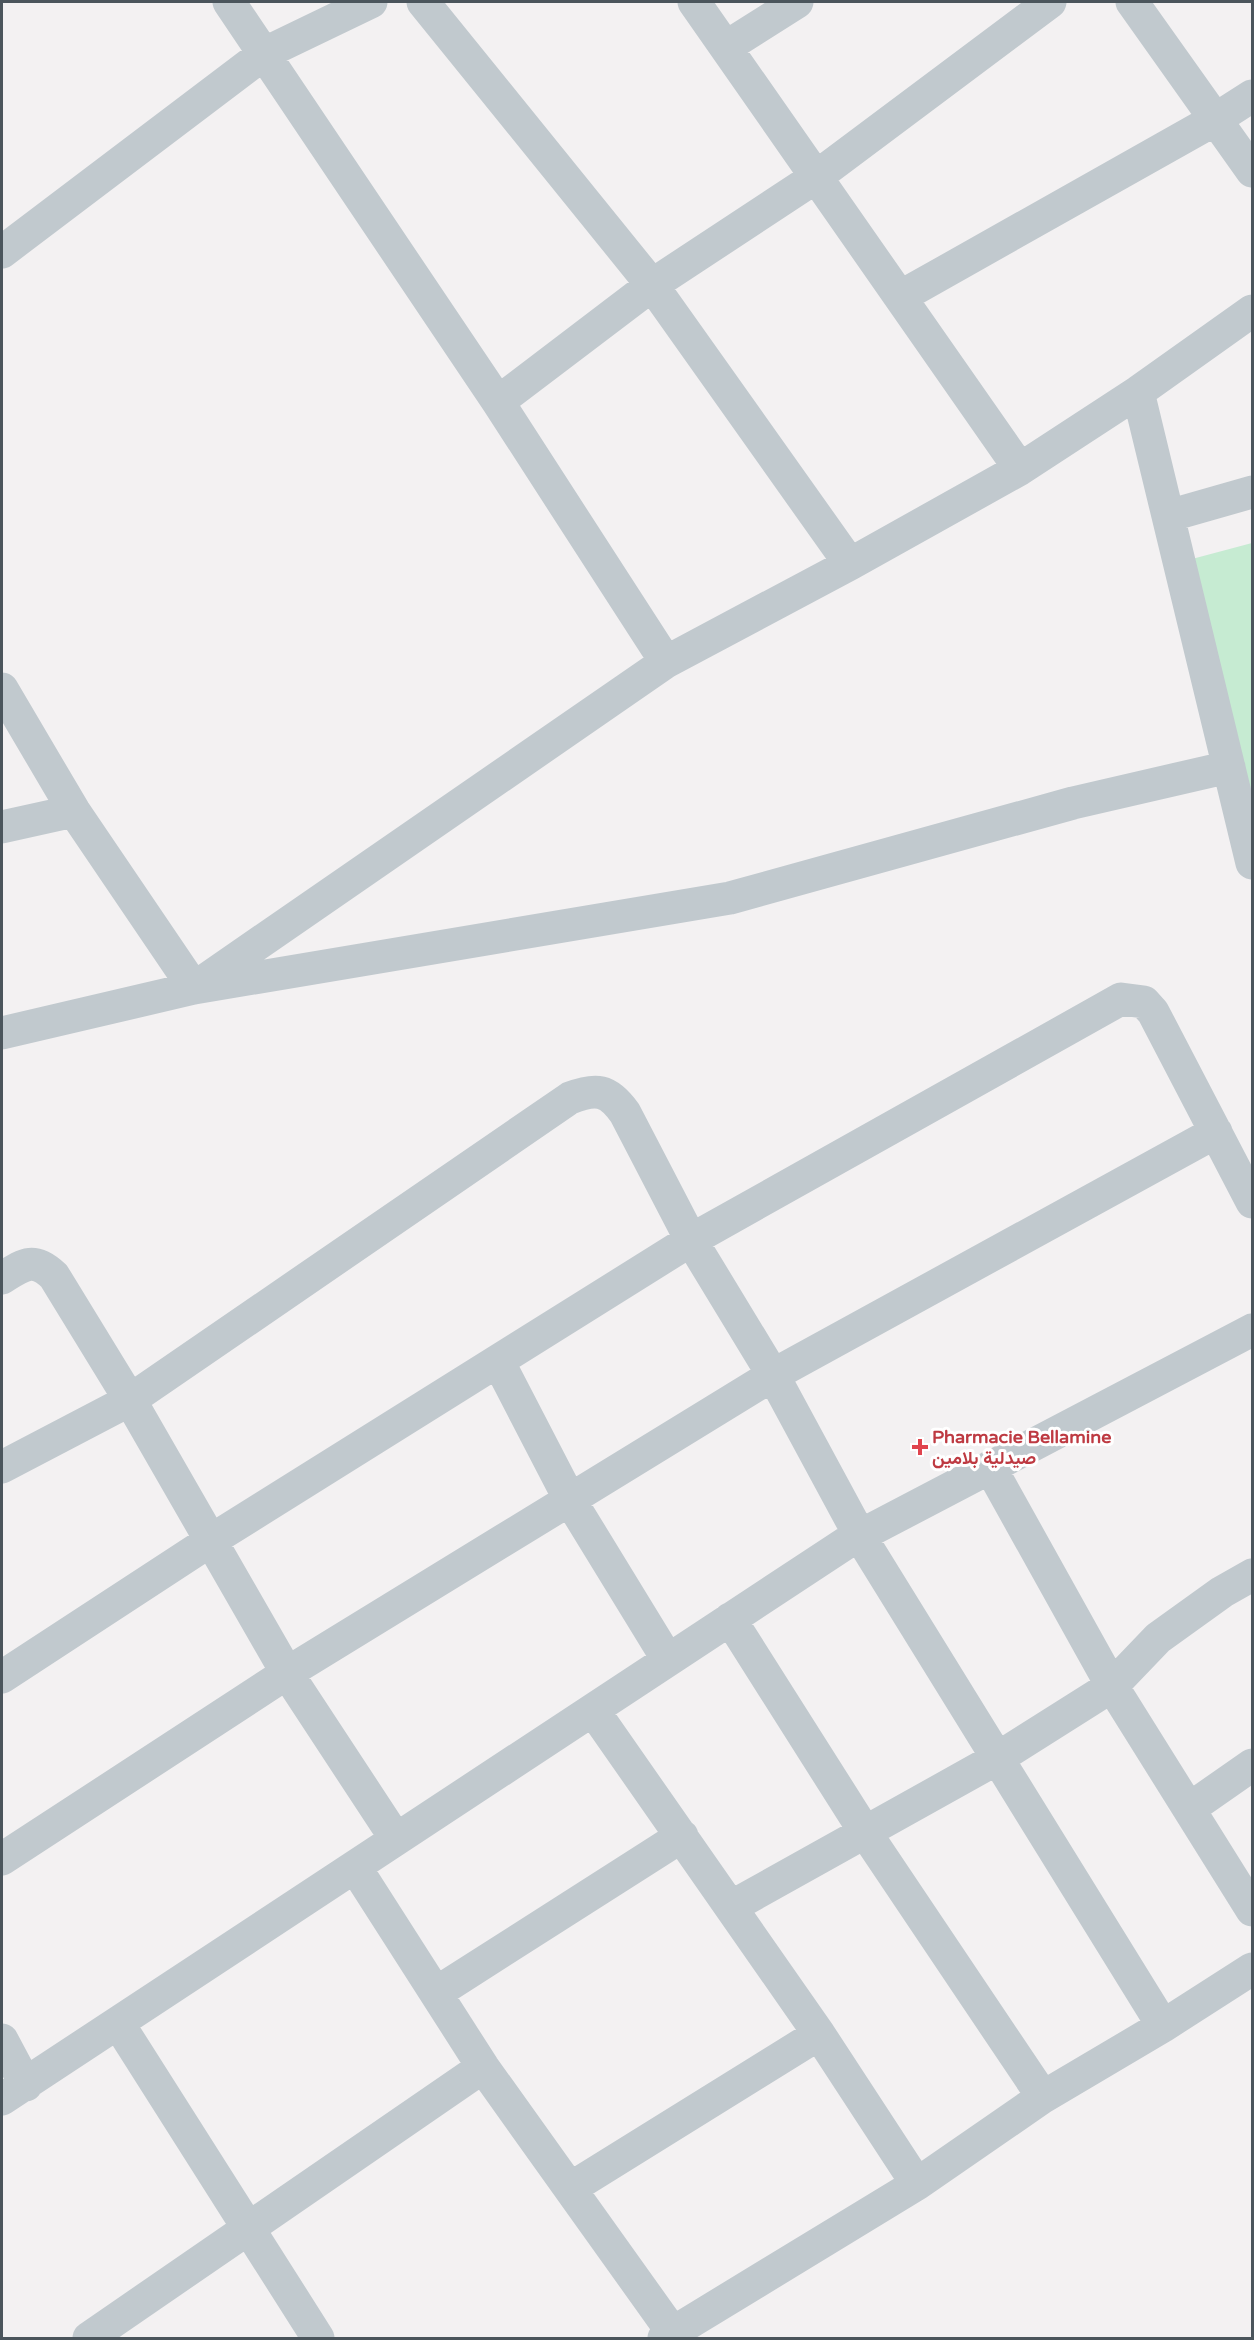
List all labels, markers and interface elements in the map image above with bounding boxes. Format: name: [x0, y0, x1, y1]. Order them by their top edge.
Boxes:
place label: Pharmacie Bellamine صيدلية بلامين: [932, 1426, 1111, 1469]
marker: Pharmacie Bellamine صيدلية بلامين: [913, 1440, 927, 1454]

